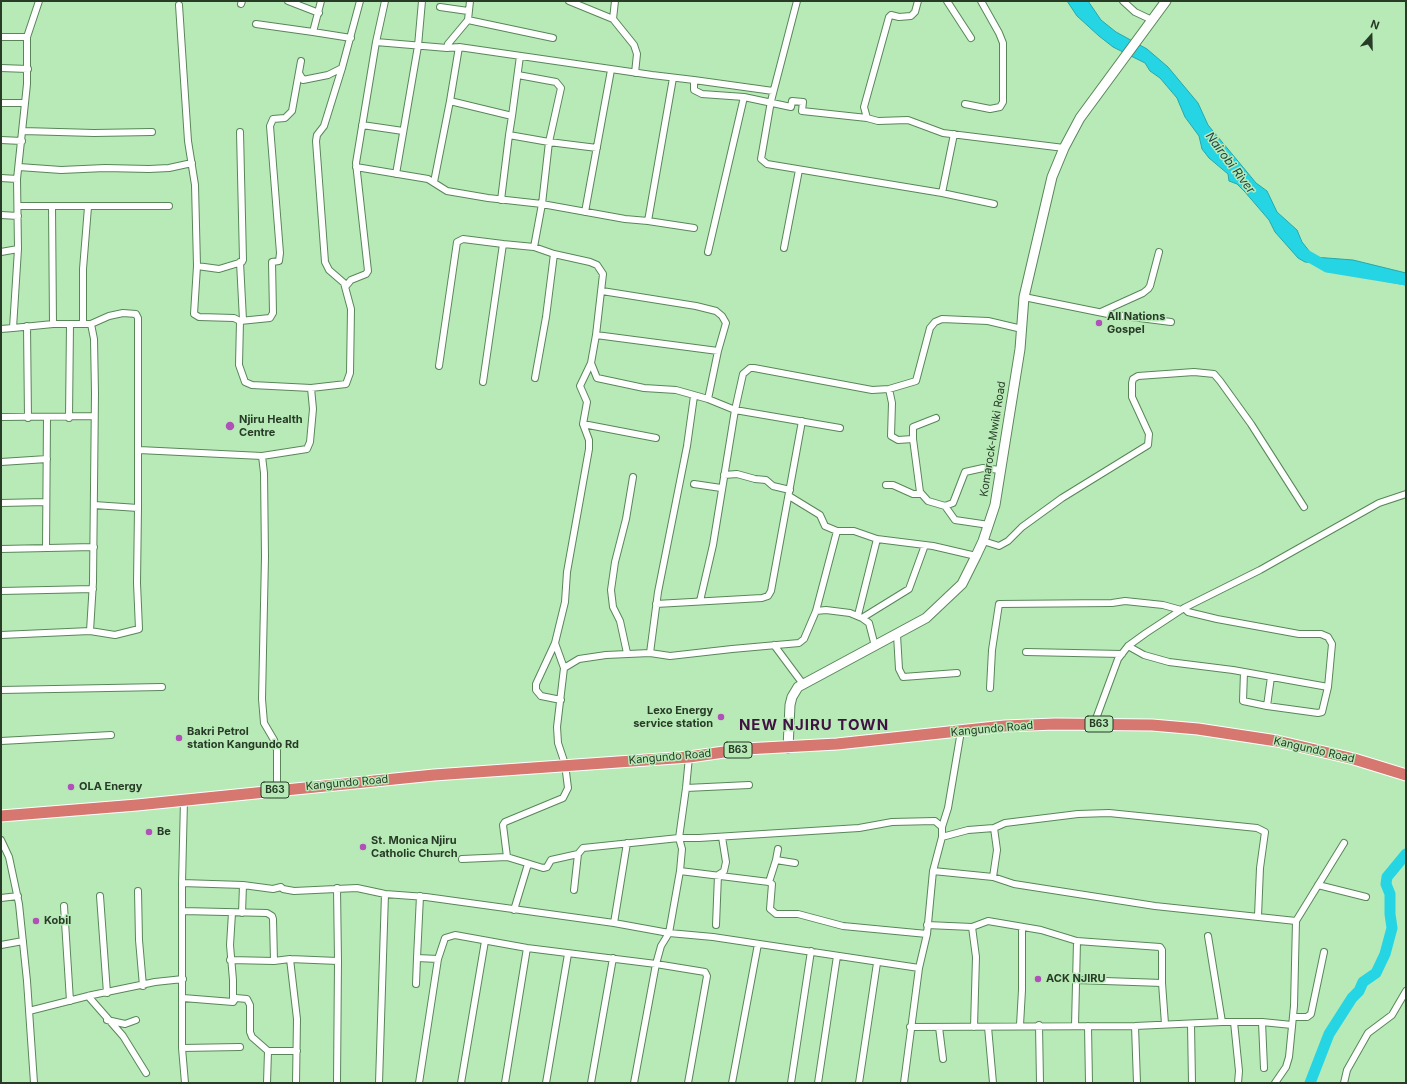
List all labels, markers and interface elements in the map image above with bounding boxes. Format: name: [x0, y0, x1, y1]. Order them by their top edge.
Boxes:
north arrow: [1351, 16, 1391, 56]
text: N: [1369, 17, 1381, 33]
water label: Nairobi River: [1202, 129, 1258, 197]
place label: All Nations Gospel: [1107, 310, 1165, 336]
marker: All Nations Gospel: [1094, 318, 1104, 328]
street label: Komarock-Mwiki Road: [977, 380, 1009, 498]
place label: Njiru Health Centre: [239, 413, 303, 439]
marker: Njiru Health Centre: [224, 420, 236, 432]
place label: Lexo Energy service station: [633, 704, 713, 730]
marker: Lexo Energy service station: [716, 712, 726, 722]
district label: NEW NJIRU TOWN: [739, 716, 889, 734]
road number: B63: [1085, 716, 1113, 732]
street label: Kangundo Road: [950, 719, 1034, 739]
place label: Bakri Petrol station Kangundo Rd: [187, 725, 299, 751]
marker: Bakri Petrol station Kangundo Rd: [174, 733, 184, 743]
street label: Kangundo Road: [1272, 734, 1356, 766]
road number: B63: [724, 742, 752, 758]
street label: Kangundo Road: [628, 747, 712, 767]
street label: Kangundo Road: [305, 773, 389, 793]
place label: OLA Energy: [79, 780, 142, 794]
marker: OLA Energy: [66, 782, 76, 792]
road number: B63: [261, 782, 289, 798]
place label: Be: [157, 825, 171, 839]
marker: Be: [144, 827, 154, 837]
place label: St. Monica Njiru Catholic Church: [371, 834, 458, 860]
marker: St. Monica Njiru Catholic Church: [358, 842, 368, 852]
place label: Kobil: [44, 914, 71, 928]
marker: Kobil: [31, 916, 41, 926]
place label: ACK NJIRU: [1046, 972, 1106, 986]
marker: ACK NJIRU: [1033, 974, 1043, 984]

